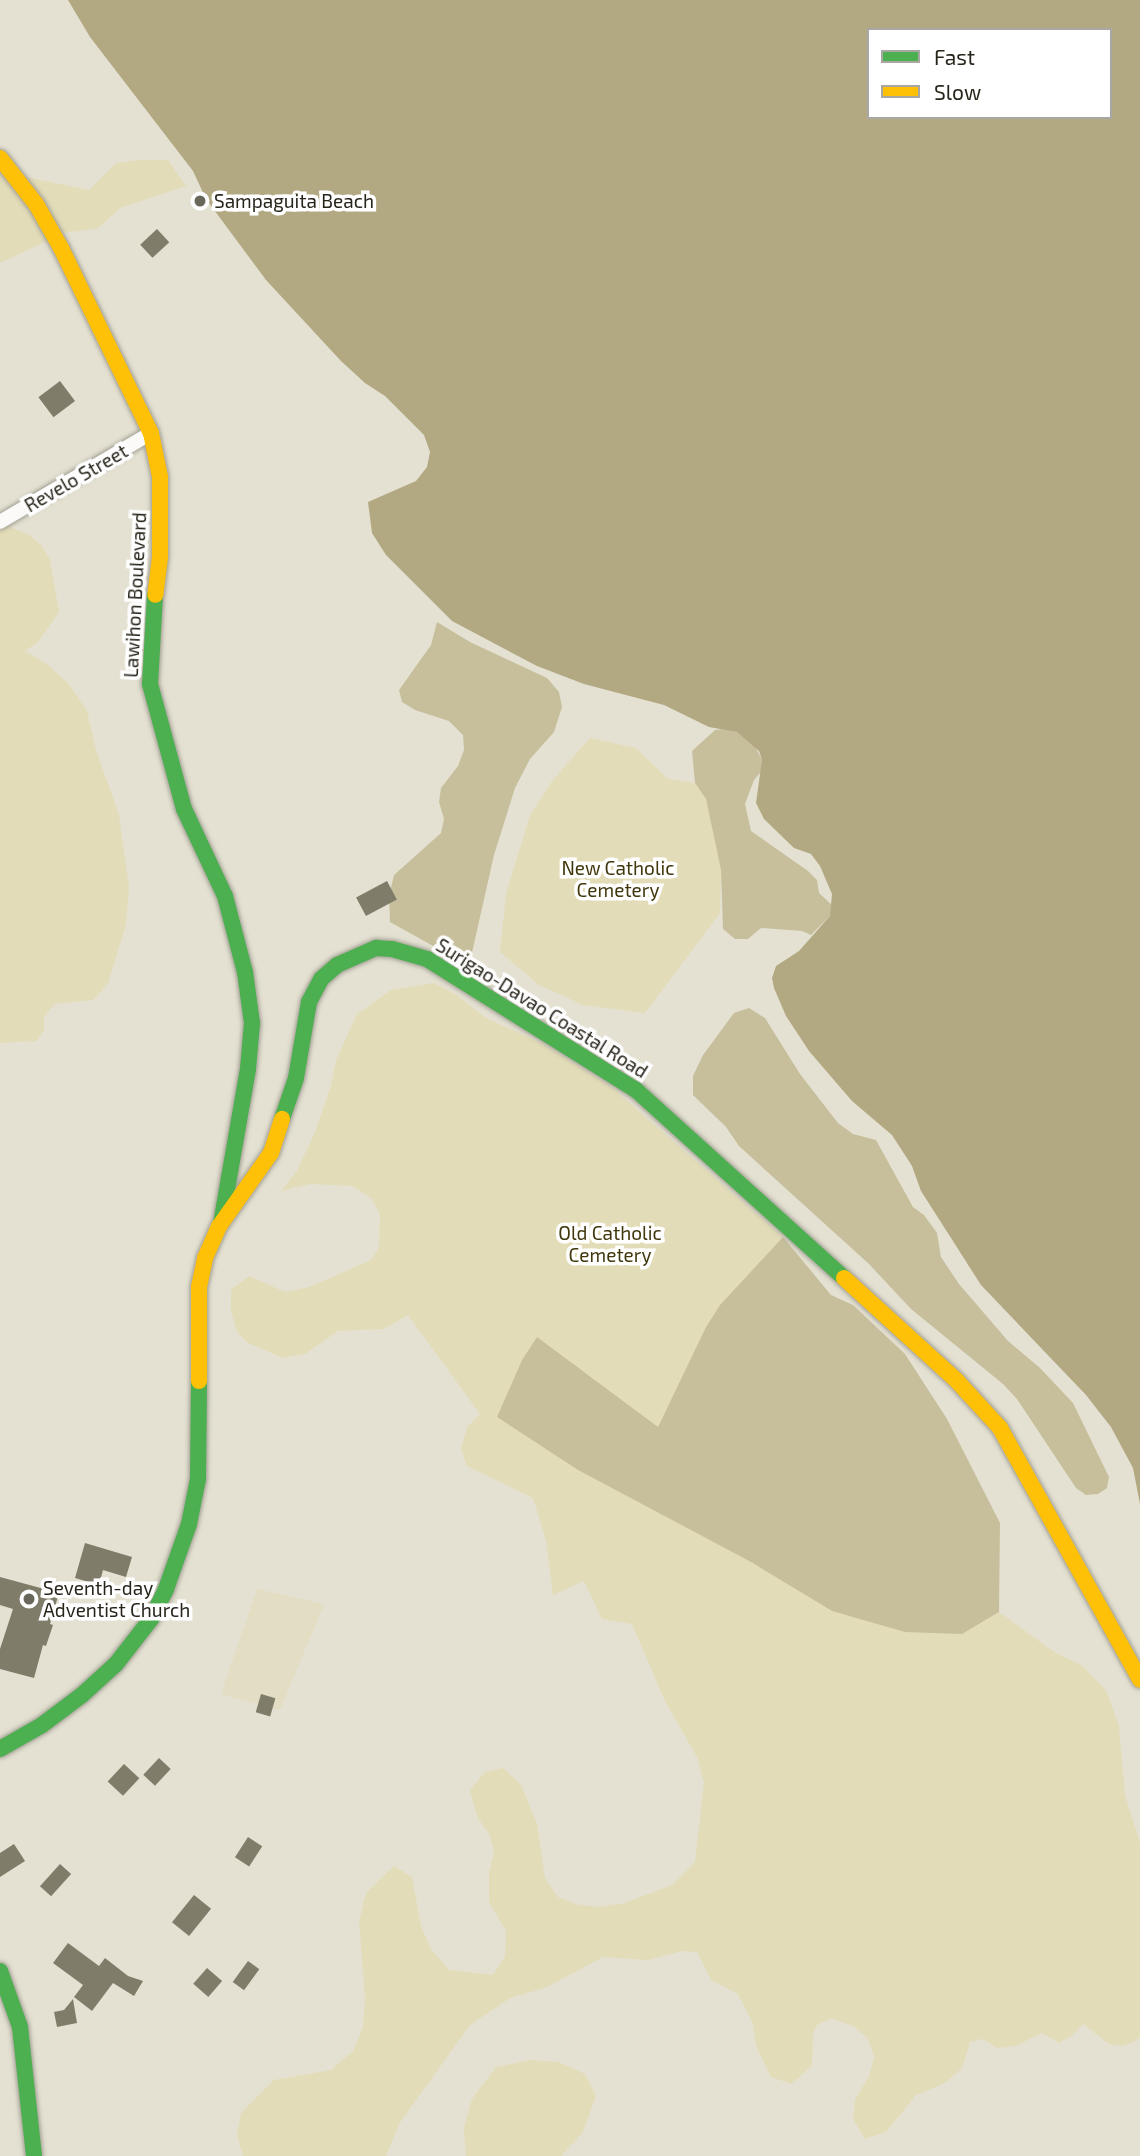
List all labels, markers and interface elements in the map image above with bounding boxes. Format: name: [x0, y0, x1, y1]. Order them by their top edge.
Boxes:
legend: [867, 28, 1112, 119]
text: Fast: [934, 44, 975, 69]
text: Slow: [934, 79, 981, 104]
place label: Sampaguita Beach: [214, 190, 374, 212]
marker: Sampaguita Beach: [192, 193, 208, 209]
street label: Revelo Street: [20, 439, 132, 517]
street label: Lawihon Boulevard: [119, 512, 151, 678]
park label: New Catholic Cemetery: [561, 857, 675, 901]
street label: Surigao-Davao Coastal Road: [432, 933, 652, 1083]
park label: Old Catholic Cemetery: [558, 1222, 662, 1266]
place label: Seventh-day Adventist Church: [43, 1577, 190, 1621]
marker: Seventh-day Adventist Church: [21, 1591, 37, 1607]

